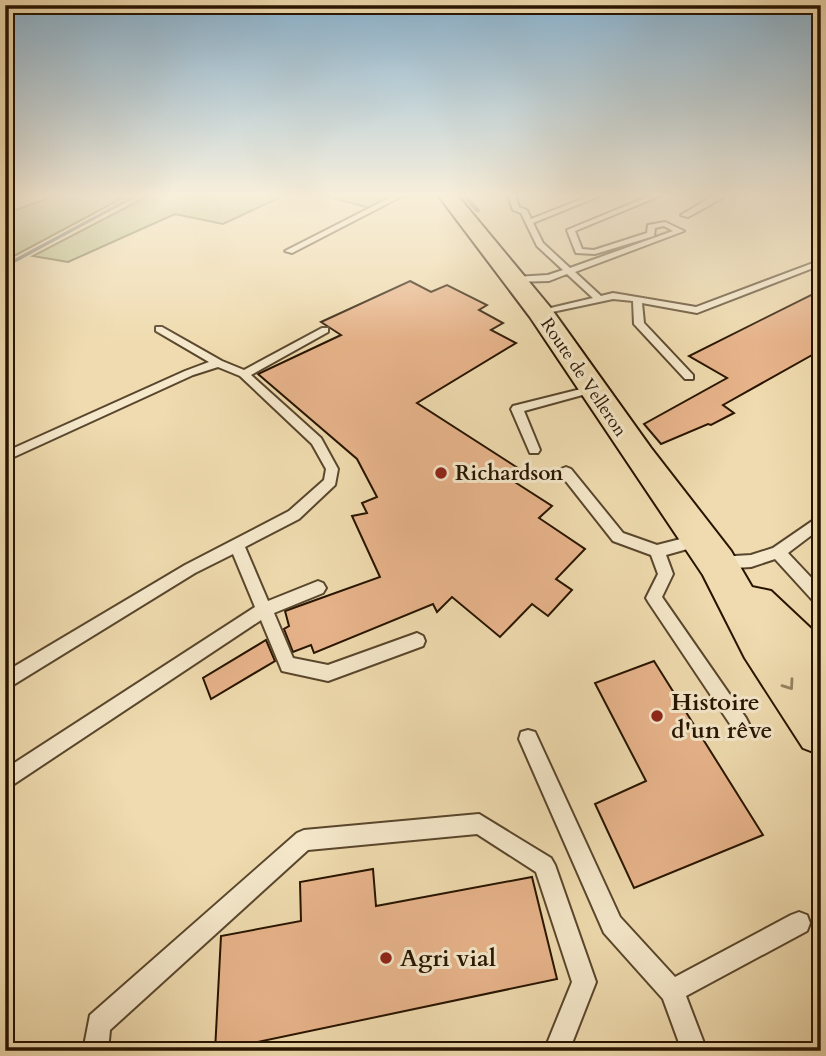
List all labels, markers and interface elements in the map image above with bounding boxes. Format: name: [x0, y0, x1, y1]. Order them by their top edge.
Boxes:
street label: Route de Velleron: [534, 313, 633, 442]
place label: Richardson: [455, 459, 564, 488]
marker: Richardson: [433, 465, 449, 481]
one-way arrow: [781, 677, 794, 690]
place label: Histoire d'un rêve: [671, 686, 772, 747]
marker: Histoire d'un rêve: [649, 708, 665, 724]
place label: Agri vial: [400, 942, 496, 975]
marker: Agri vial: [378, 950, 394, 966]

